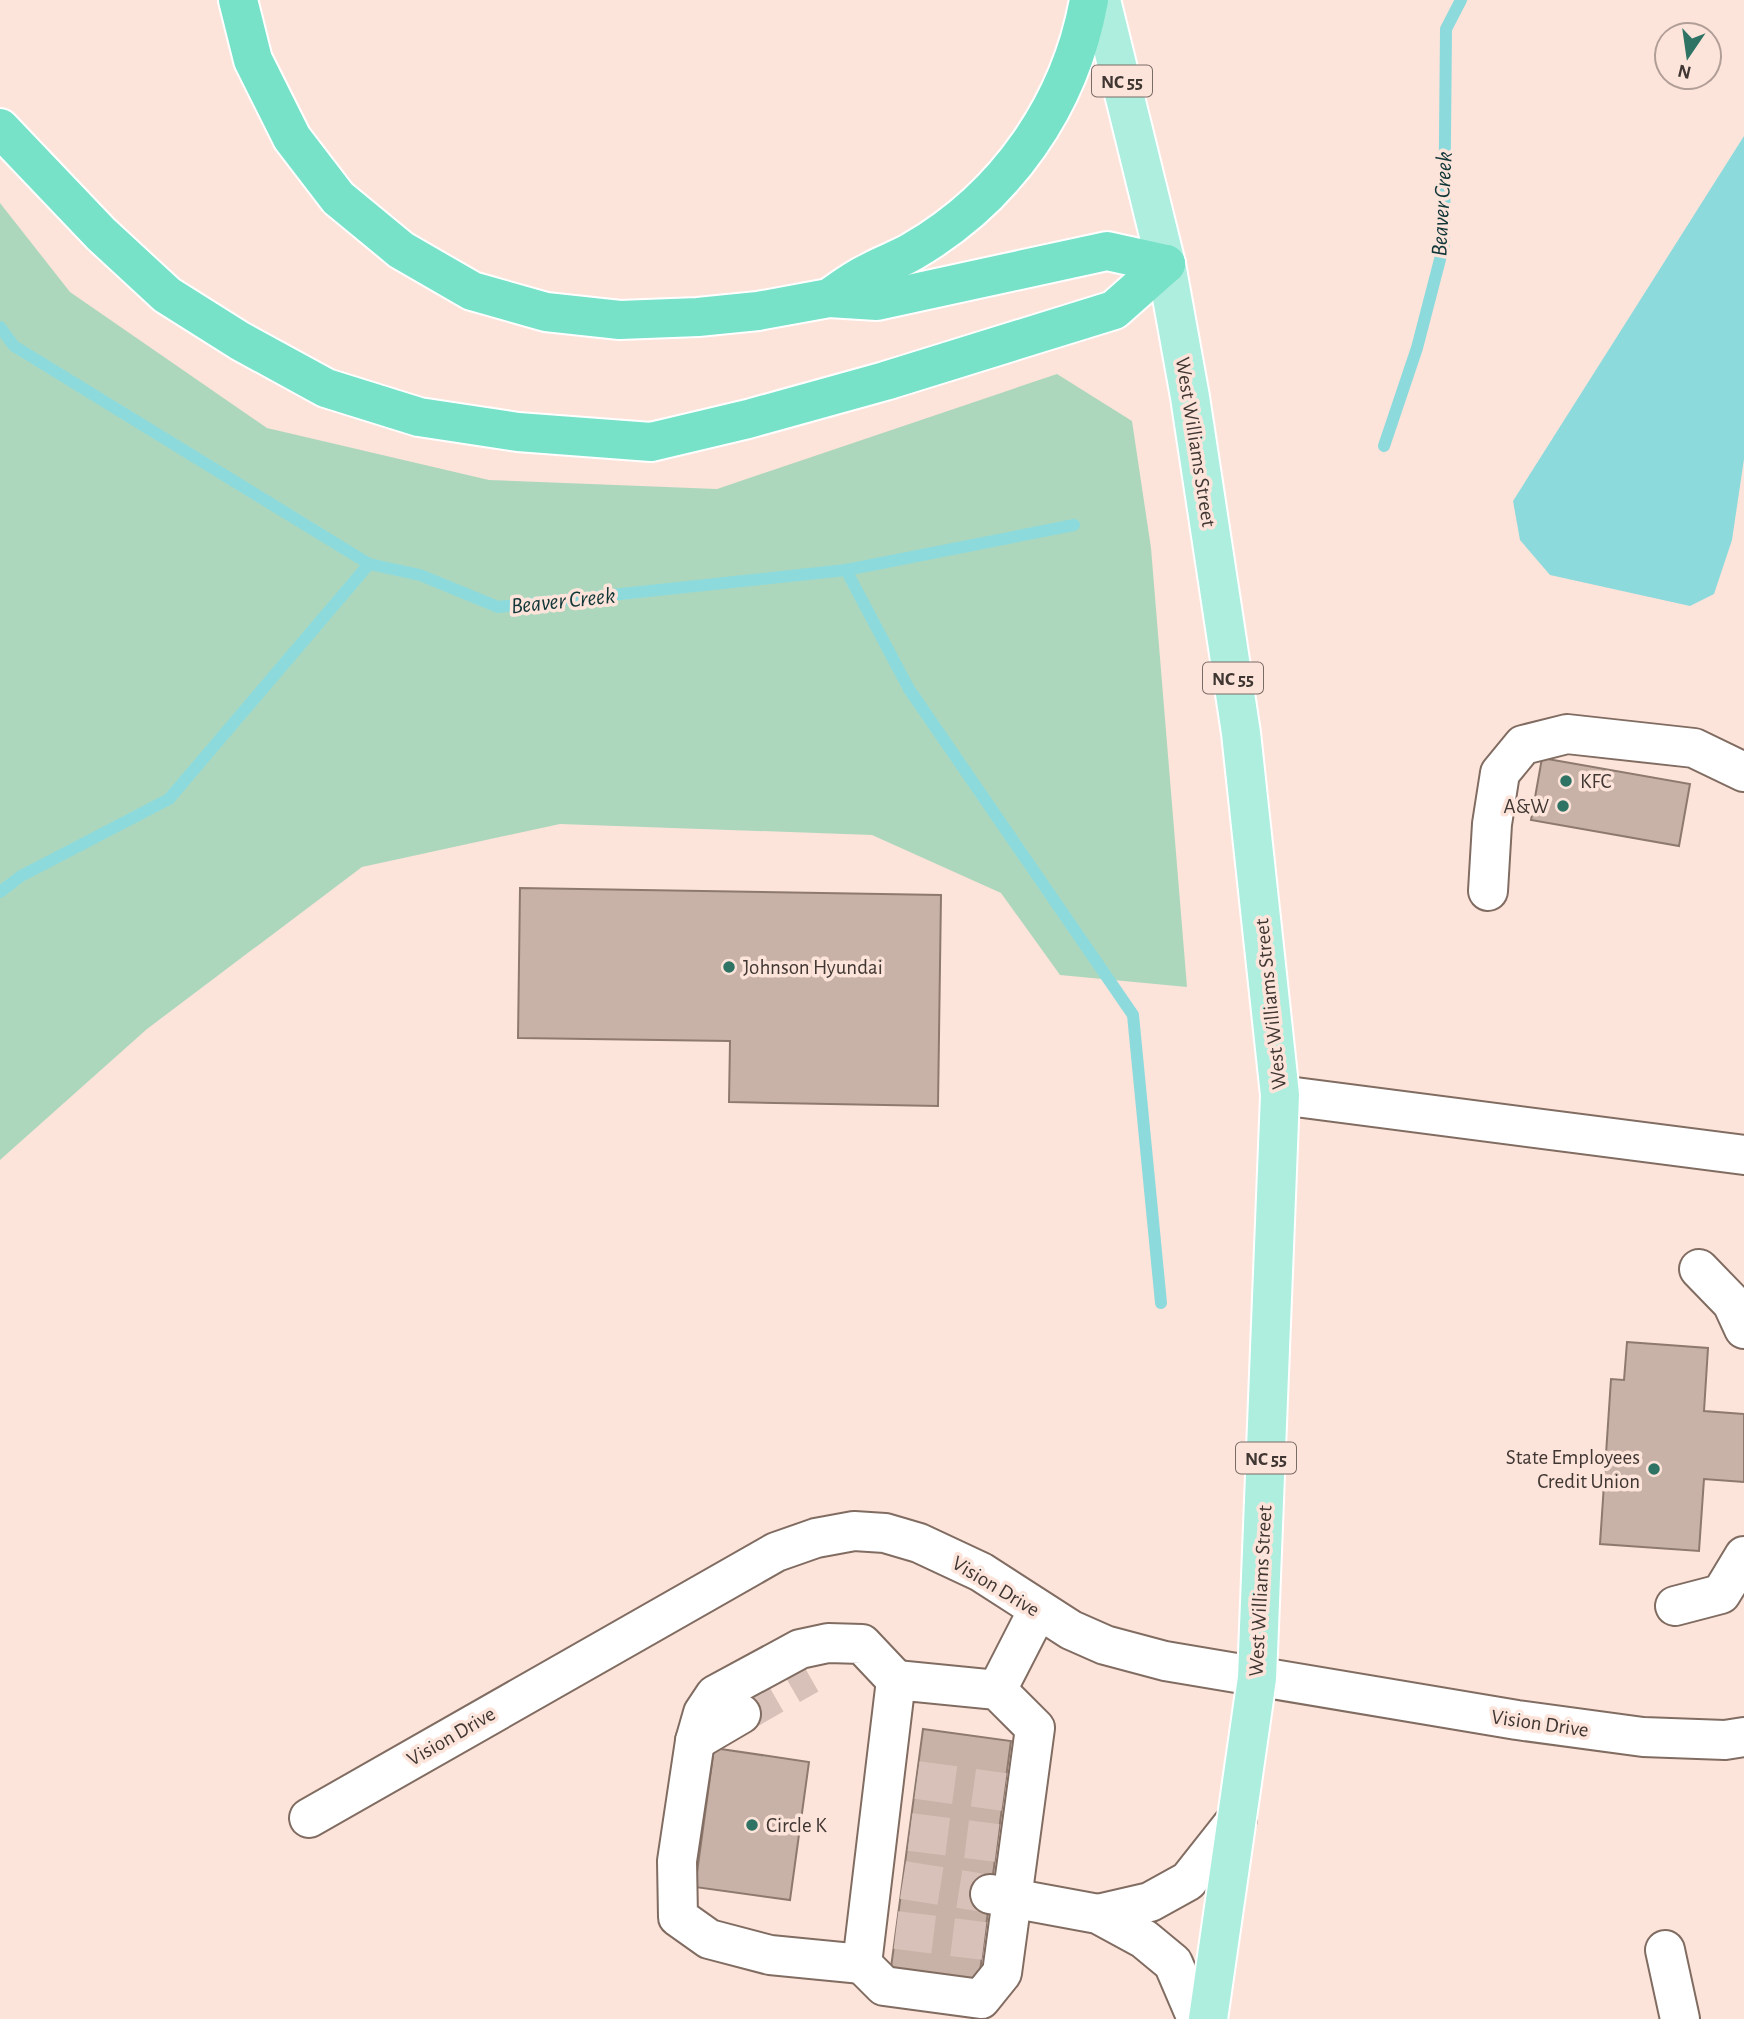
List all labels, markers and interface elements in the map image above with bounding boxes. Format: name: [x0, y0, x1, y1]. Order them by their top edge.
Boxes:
north arrow: [1653, 21, 1723, 91]
text: N: [1676, 60, 1693, 82]
road number: NC 55: [1092, 66, 1152, 96]
water label: Beaver Creek: [1428, 151, 1457, 257]
street label: West Williams Street: [1172, 356, 1219, 529]
water label: Beaver Creek: [510, 585, 617, 618]
road number: NC 55: [1203, 663, 1263, 694]
place label: KFC: [1580, 771, 1612, 792]
marker: KFC: [1558, 773, 1574, 789]
place label: A&W: [1504, 796, 1549, 817]
marker: A&W: [1555, 798, 1571, 814]
street label: West Williams Street: [1251, 917, 1290, 1090]
place label: Johnson Hyundai: [743, 957, 883, 978]
marker: Johnson Hyundai: [721, 959, 737, 975]
road number: NC 55: [1236, 1442, 1296, 1474]
place label: State Employees Credit Union: [1506, 1447, 1640, 1492]
marker: State Employees Credit Union: [1646, 1461, 1662, 1477]
street label: West Williams Street: [1246, 1504, 1275, 1677]
street label: Vision Drive: [948, 1552, 1043, 1621]
street label: Vision Drive: [404, 1703, 499, 1770]
street label: Vision Drive: [1490, 1706, 1590, 1741]
place label: Circle K: [766, 1815, 827, 1836]
marker: Circle K: [744, 1817, 760, 1833]

